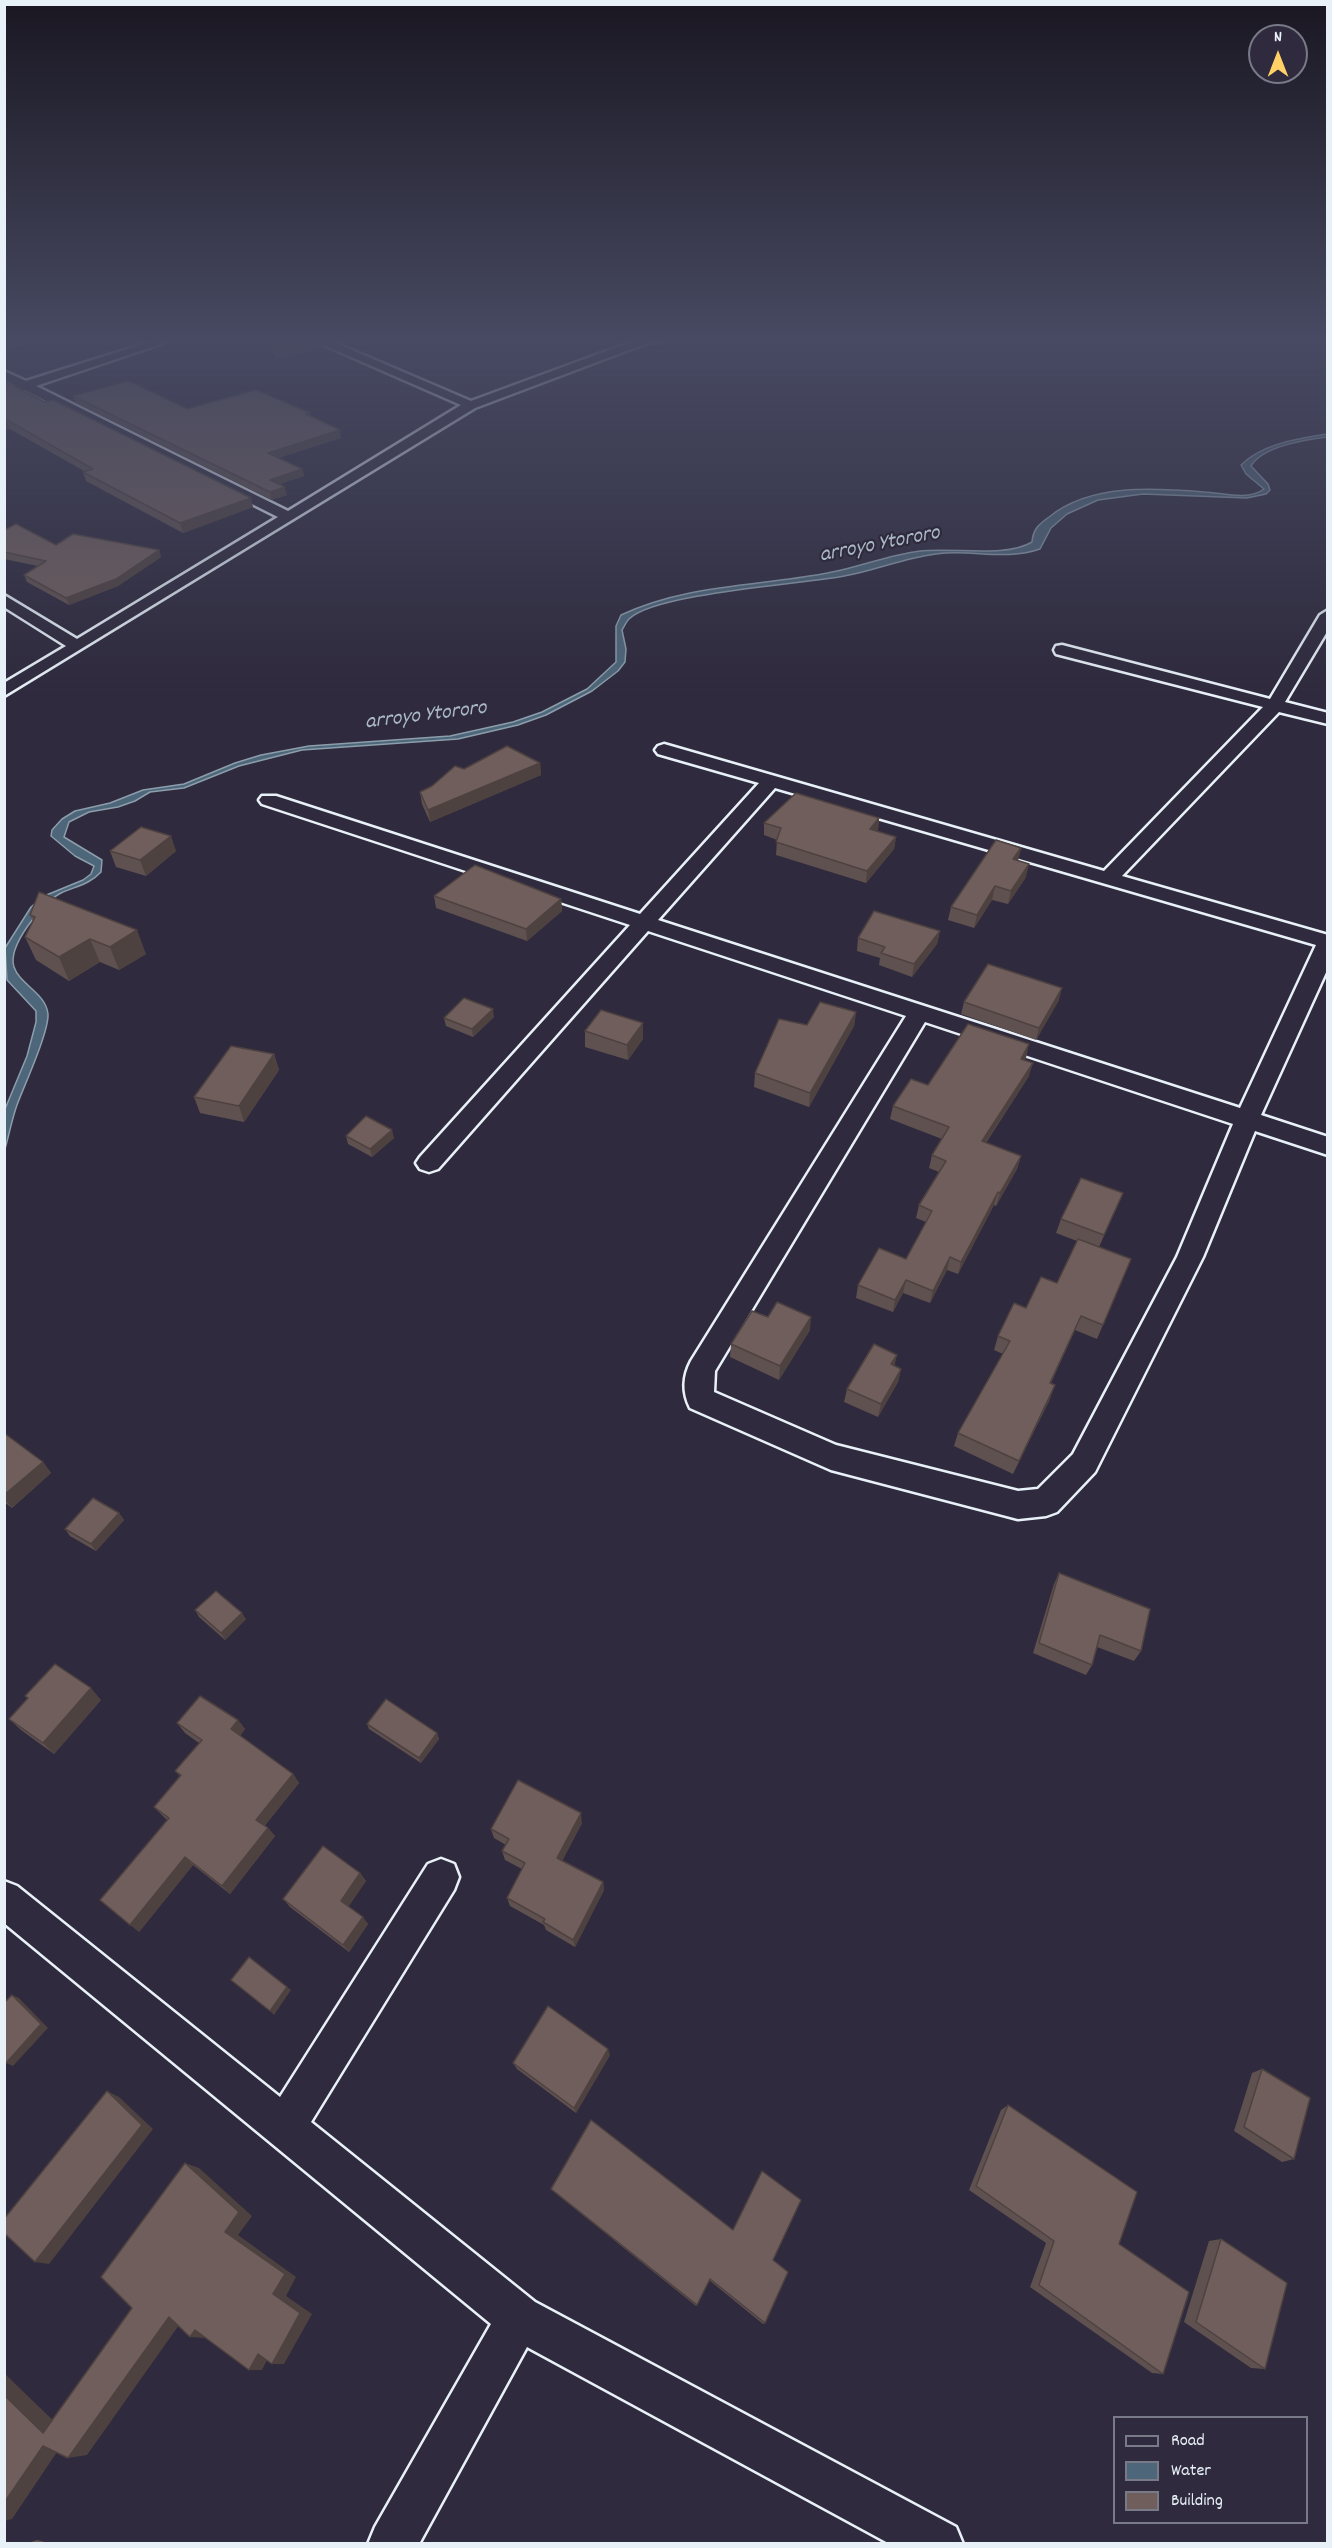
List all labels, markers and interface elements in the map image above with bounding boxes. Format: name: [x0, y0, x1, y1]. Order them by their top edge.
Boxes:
north arrow: [1248, 24, 1308, 84]
text: N: [1274, 26, 1282, 49]
water label: arroyo Ytororo: [818, 521, 942, 571]
water label: arroyo Ytororo: [364, 696, 488, 738]
legend: [1113, 2416, 1308, 2524]
text: Road: [1171, 2429, 1205, 2454]
text: Water: [1171, 2459, 1211, 2484]
text: Building: [1171, 2489, 1223, 2514]

